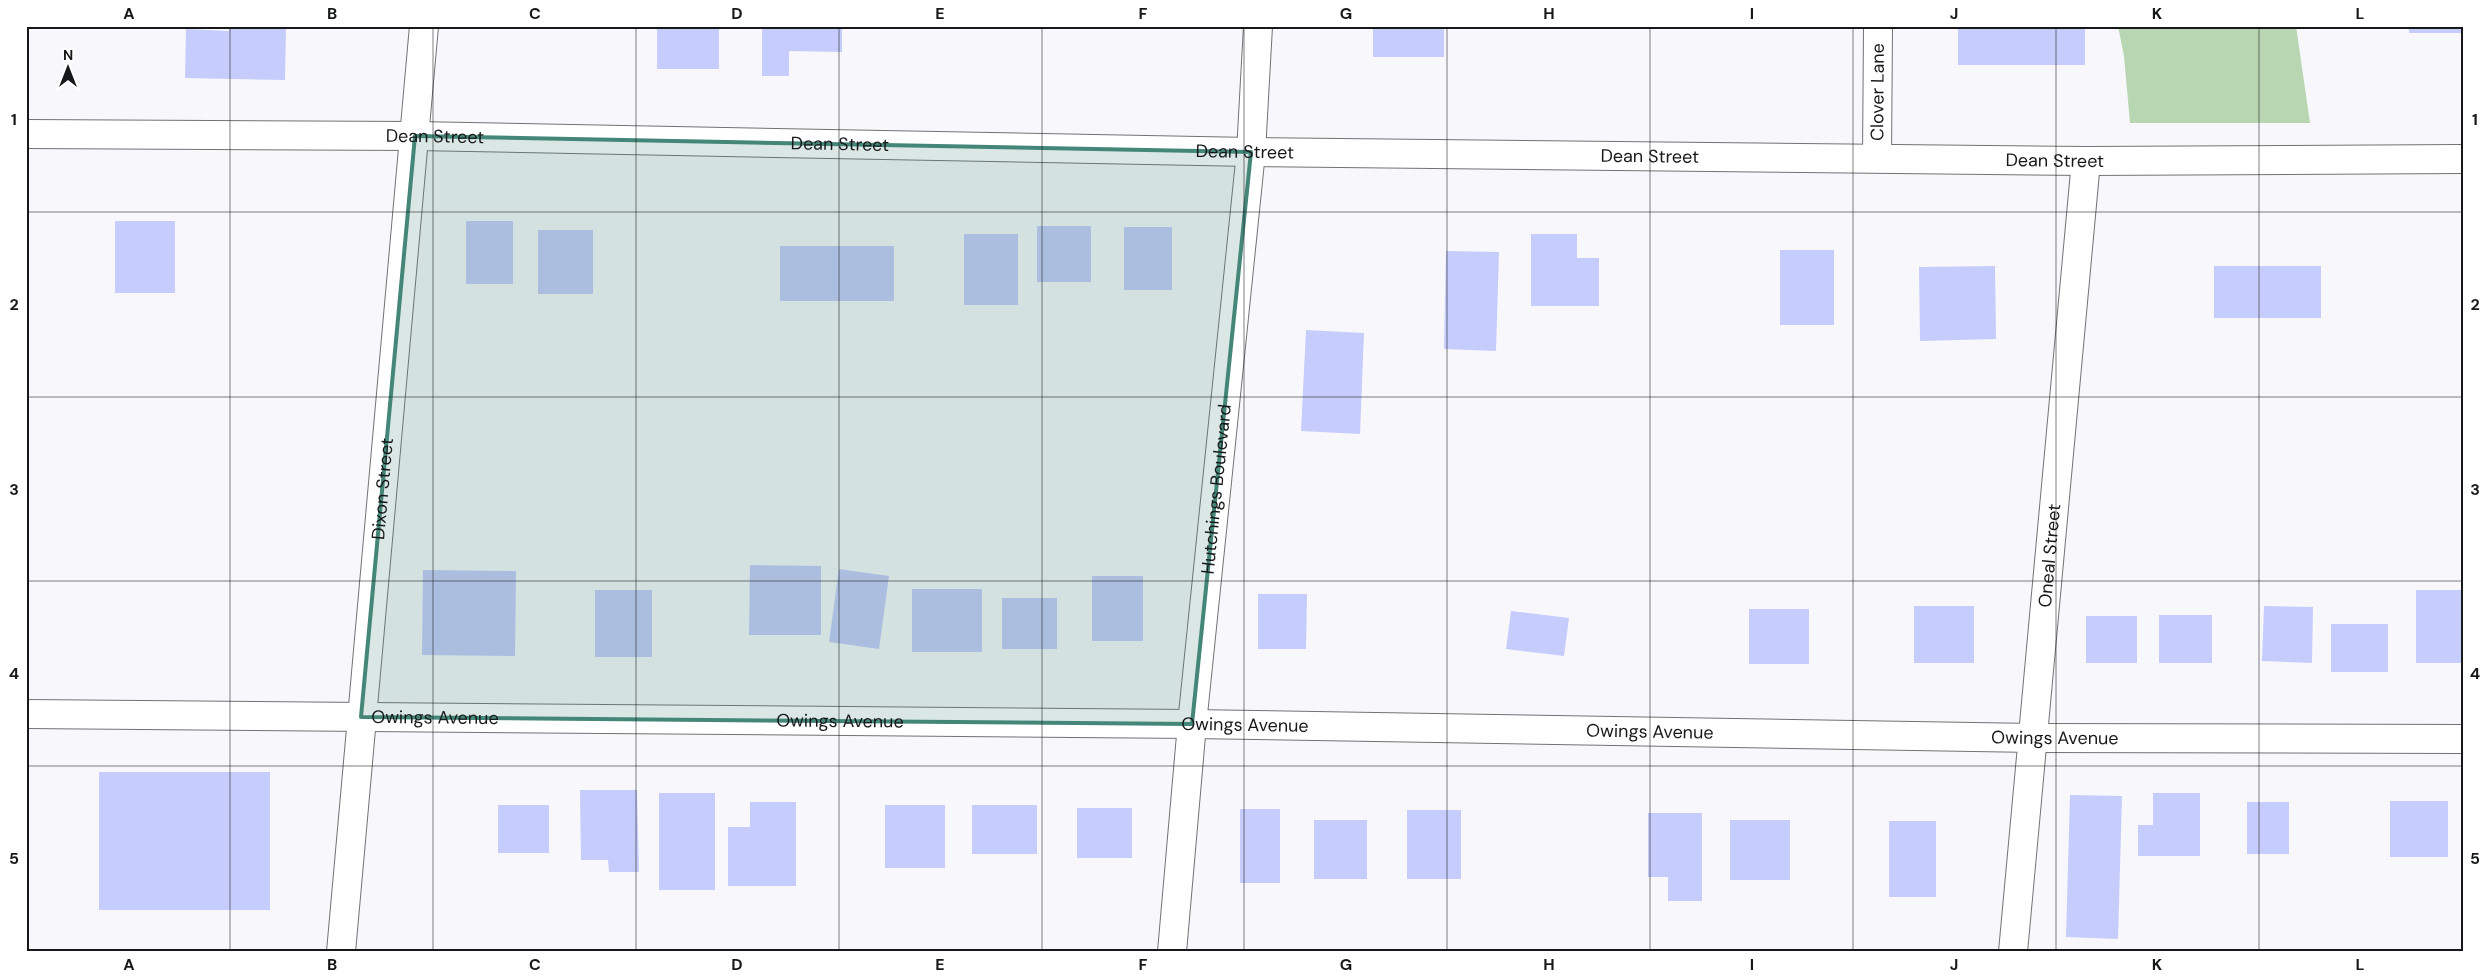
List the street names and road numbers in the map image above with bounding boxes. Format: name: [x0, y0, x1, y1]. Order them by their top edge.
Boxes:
street label: Clover Lane: [1865, 43, 1890, 141]
street label: Dean Street: [386, 124, 485, 149]
street label: Dean Street: [790, 131, 889, 157]
street label: Dean Street: [1195, 139, 1294, 164]
street label: Dean Street: [1600, 144, 1699, 169]
street label: Dean Street: [2005, 148, 2104, 173]
street label: Hutchings Boulevard: [1196, 403, 1237, 575]
street label: Dixon Street: [366, 437, 399, 541]
street label: Oneal Street: [2033, 503, 2066, 609]
street label: Owings Avenue: [371, 705, 499, 730]
street label: Owings Avenue: [776, 708, 904, 734]
street label: Owings Avenue: [1181, 712, 1309, 738]
street label: Owings Avenue: [1586, 719, 1714, 745]
street label: Owings Avenue: [1991, 725, 2119, 750]

